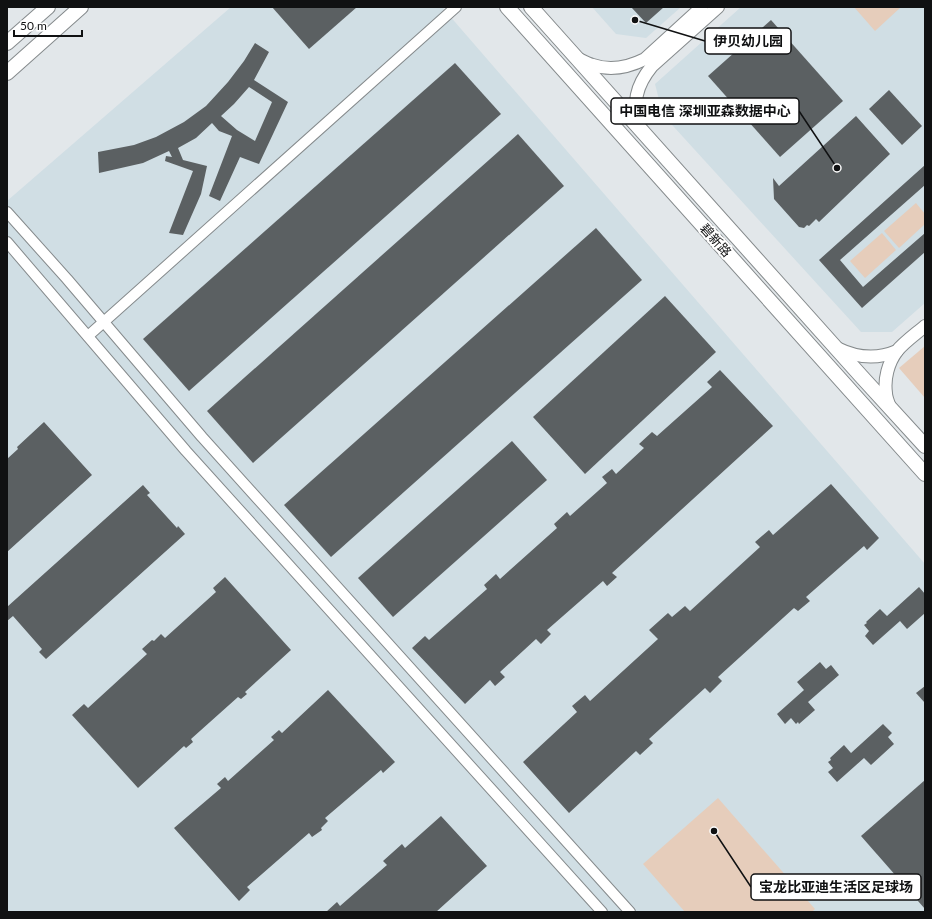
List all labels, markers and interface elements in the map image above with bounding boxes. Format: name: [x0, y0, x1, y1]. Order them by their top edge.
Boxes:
scale bar: [14, 12, 82, 38]
text: 50 m: [20, 18, 47, 33]
callout: 伊贝幼儿园: [705, 28, 791, 54]
text: 伊贝幼儿园: [713, 32, 783, 49]
callout: 中国电信 深圳亚森数据中心: [611, 98, 799, 124]
text: 中国电信 深圳亚森数据中心: [619, 102, 791, 119]
street label: 碧新路: [697, 220, 735, 260]
callout: 宝龙比亚迪生活区足球场: [751, 874, 921, 900]
text: 宝龙比亚迪生活区足球场: [759, 878, 913, 895]

